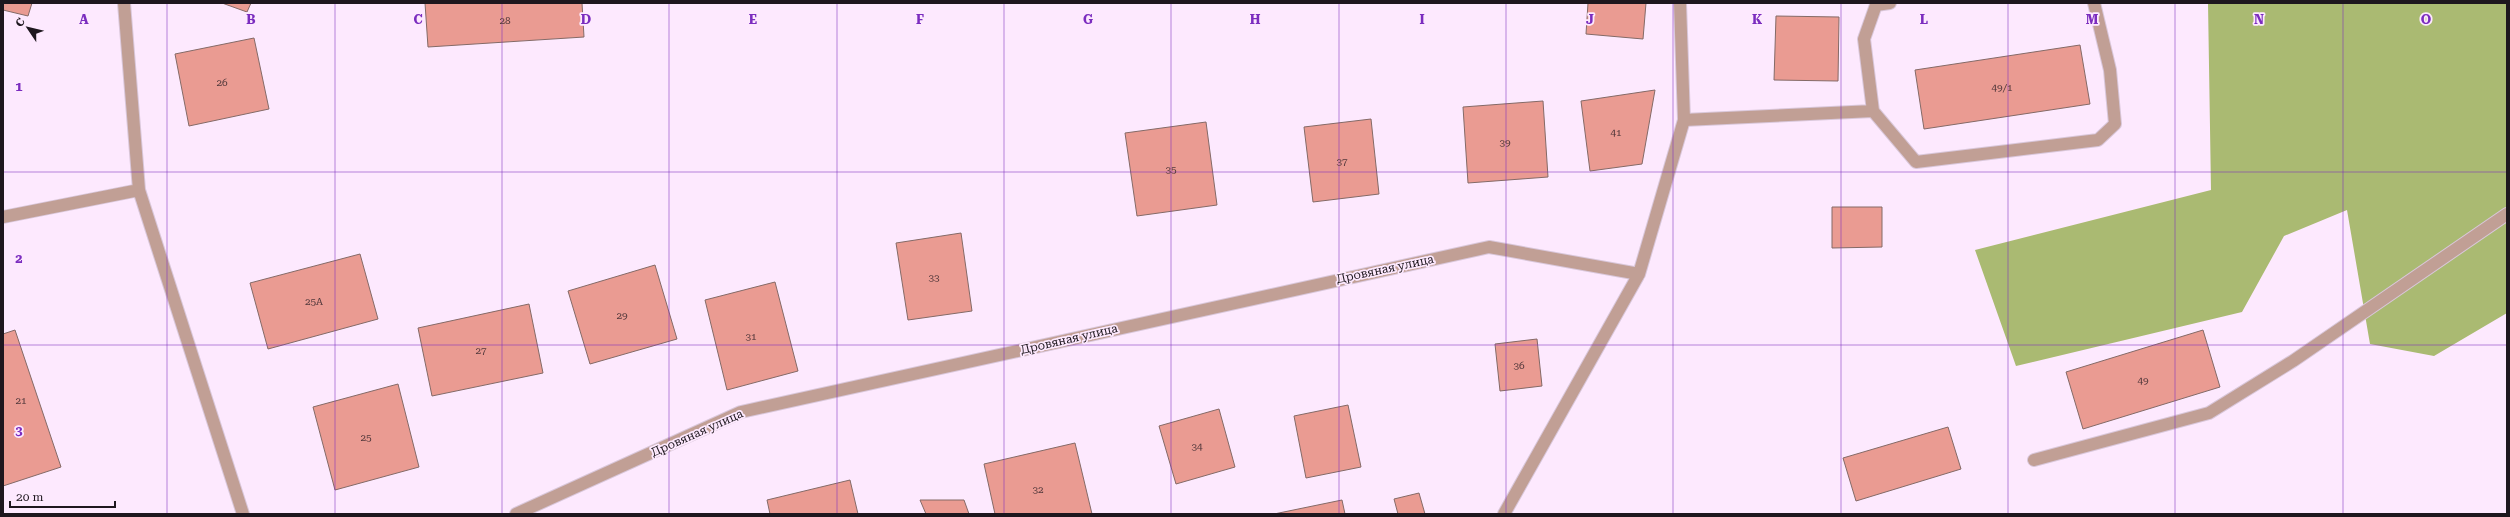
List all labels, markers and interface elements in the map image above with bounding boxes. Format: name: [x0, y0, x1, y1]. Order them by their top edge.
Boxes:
north arrow: [8, 8, 48, 48]
text: A: [79, 12, 89, 27]
text: B: [246, 12, 256, 27]
text: C: [413, 12, 423, 27]
text: D: [581, 12, 591, 27]
text: E: [749, 12, 757, 27]
text: F: [916, 12, 924, 27]
text: G: [1083, 12, 1093, 27]
text: H: [1250, 12, 1261, 27]
text: I: [1419, 12, 1425, 27]
text: J: [1586, 12, 1594, 27]
text: K: [1752, 12, 1763, 27]
text: L: [1920, 12, 1928, 27]
text: M: [2086, 12, 2099, 27]
text: N: [2254, 12, 2264, 27]
text: O: [2421, 12, 2432, 27]
text: С: [13, 15, 28, 29]
house number: 28: [499, 15, 511, 26]
house number: 26: [216, 77, 228, 88]
text: 1: [15, 79, 23, 94]
house number: 49/1: [1992, 82, 2013, 93]
house number: 41: [1610, 127, 1622, 138]
house number: 39: [1499, 137, 1511, 148]
house number: 37: [1336, 156, 1348, 167]
house number: 35: [1165, 164, 1177, 175]
text: 2: [15, 251, 23, 266]
street label: Дровяная улица: [1335, 252, 1436, 286]
house number: 33: [928, 272, 940, 283]
house number: 25А: [305, 296, 323, 307]
house number: 29: [616, 310, 628, 321]
street label: Дровяная улица: [1019, 321, 1119, 357]
house number: 31: [745, 331, 757, 342]
house number: 27: [475, 345, 487, 356]
house number: 36: [1513, 360, 1525, 371]
house number: 49: [2137, 375, 2149, 386]
house number: 21: [15, 395, 27, 406]
street label: Дровяная улица: [649, 406, 746, 460]
text: 3: [15, 423, 23, 438]
house number: 25: [360, 432, 372, 443]
house number: 34: [1191, 441, 1203, 452]
scale bar: [10, 483, 115, 509]
house number: 32: [1032, 484, 1044, 495]
text: 20 m: [16, 490, 43, 504]

